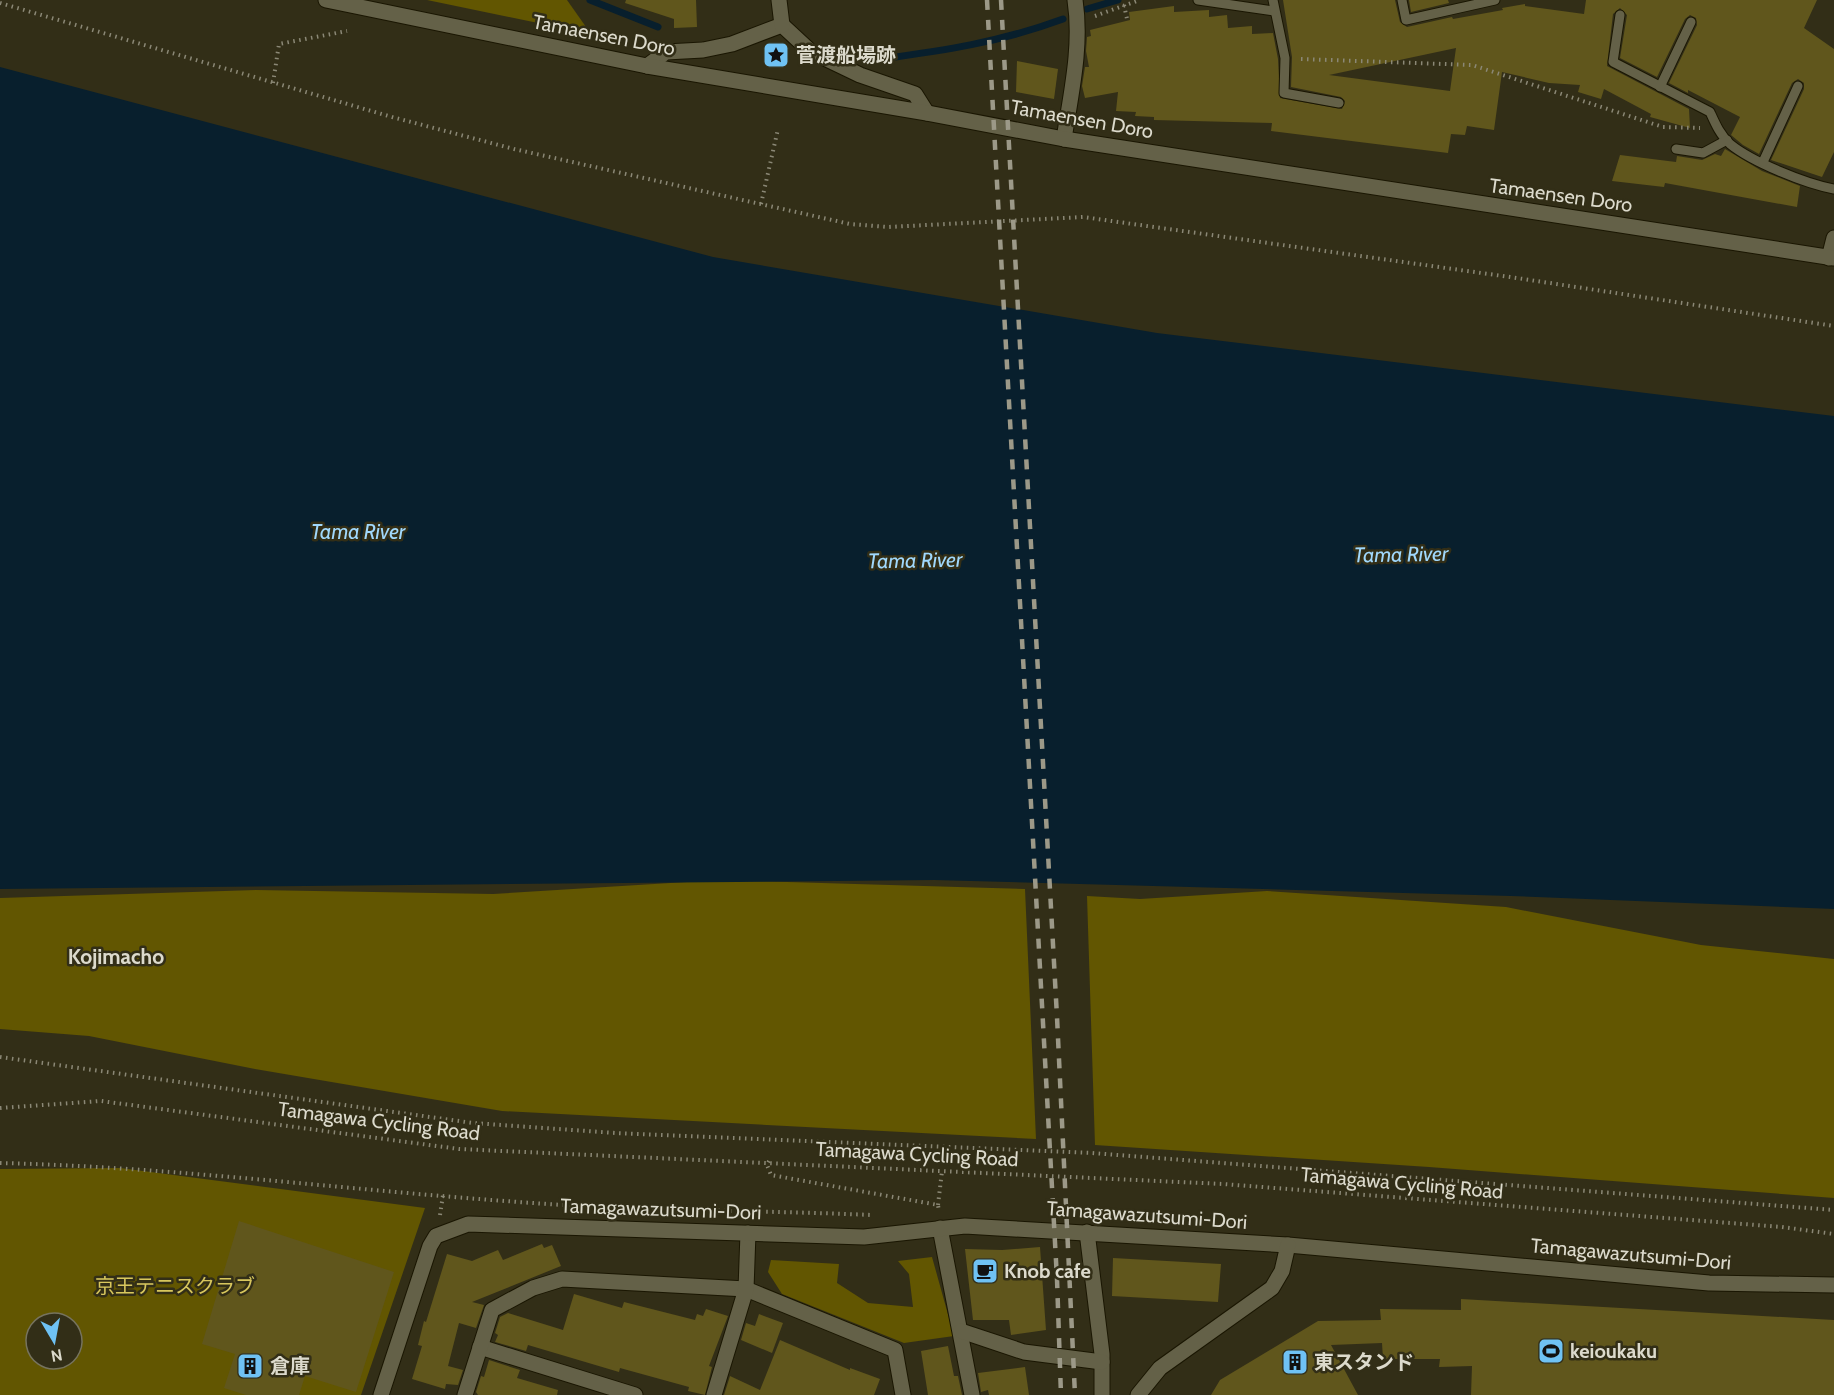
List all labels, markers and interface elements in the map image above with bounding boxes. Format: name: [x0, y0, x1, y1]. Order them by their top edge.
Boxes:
street label: Tamaensen Doro: [531, 9, 677, 61]
place icon: 菅渡船場跡: [761, 40, 791, 70]
place label: 菅渡船場跡: [796, 43, 896, 67]
street label: Tamaensen Doro: [1009, 95, 1155, 143]
street label: Tamaensen Doro: [1488, 173, 1634, 217]
water label: Tama River: [311, 519, 407, 544]
water label: Tama River: [1354, 541, 1450, 567]
water label: Tama River: [868, 547, 964, 573]
district label: Kojimacho: [68, 944, 164, 969]
street label: Tamagawa Cycling Road: [277, 1097, 481, 1145]
street label: Tamagawa Cycling Road: [815, 1137, 1019, 1171]
street label: Tamagawa Cycling Road: [1300, 1162, 1504, 1204]
street label: Tamagawazutsumi-Dori: [560, 1193, 762, 1225]
street label: Tamagawazutsumi-Dori: [1046, 1196, 1248, 1234]
street label: Tamagawazutsumi-Dori: [1530, 1233, 1732, 1275]
cafe icon: Knob cafe: [970, 1256, 1000, 1286]
place label: Knob cafe: [1004, 1259, 1091, 1283]
park label: 京王テニスクラブ: [95, 1274, 255, 1298]
north arrow: [24, 1311, 84, 1371]
sports icon: keioukaku: [1536, 1336, 1566, 1366]
place label: keioukaku: [1570, 1339, 1657, 1363]
text: N: [49, 1345, 64, 1366]
building icon: 東スタンド: [1280, 1347, 1310, 1377]
place label: 東スタンド: [1314, 1350, 1414, 1374]
building icon: 倉庫: [235, 1351, 265, 1381]
place label: 倉庫: [270, 1354, 310, 1378]

